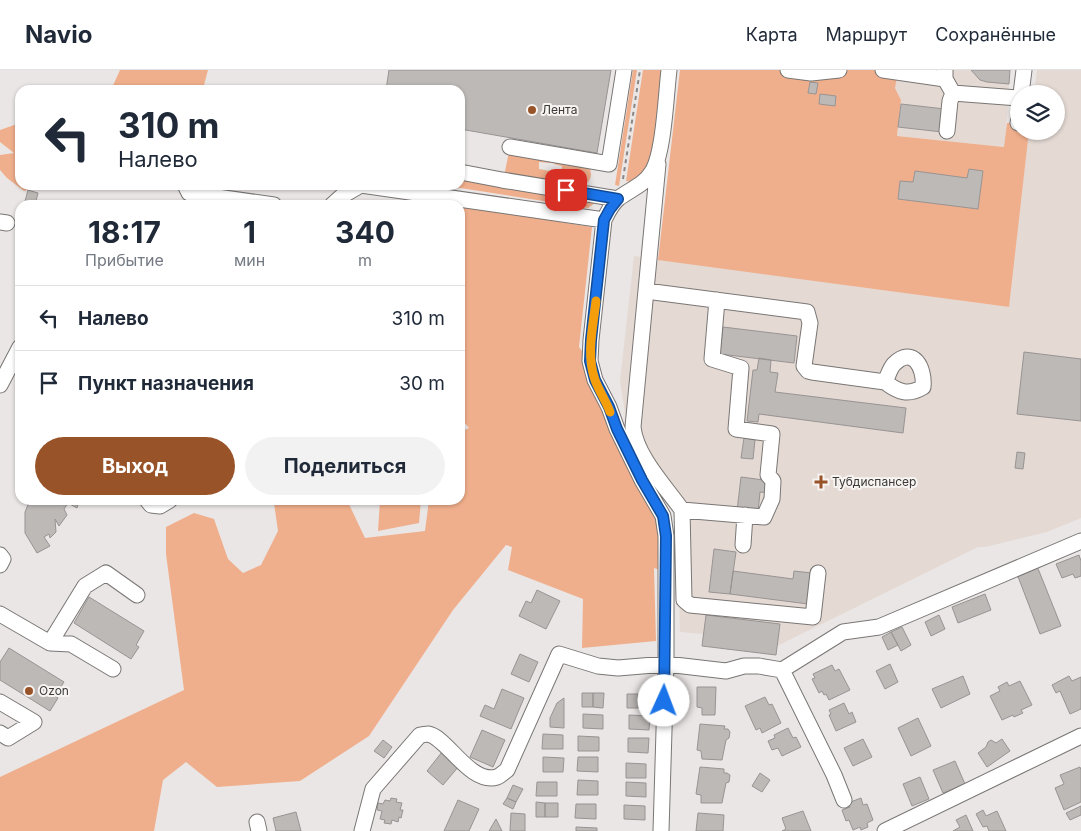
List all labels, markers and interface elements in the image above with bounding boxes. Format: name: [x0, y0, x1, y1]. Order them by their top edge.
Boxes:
text: Navio: [25, 20, 92, 49]
text: Карта: [746, 24, 798, 45]
text: Маршрут: [826, 24, 907, 45]
text: Сохранённые: [935, 24, 1056, 45]
map controls: [1010, 85, 1065, 140]
button: layers: [1010, 85, 1065, 140]
place label: Лента: [542, 102, 577, 117]
text: 310 m: [118, 104, 220, 146]
marker: Лента: [526, 104, 538, 116]
icon: left: [35, 105, 100, 170]
text: Налево: [118, 146, 198, 172]
pin: [545, 169, 587, 211]
icon: arrive: [552, 176, 580, 204]
text: 18:17: [88, 214, 161, 250]
text: 1: [243, 214, 256, 250]
text: 340: [335, 214, 395, 250]
text: Прибытие: [85, 250, 164, 270]
text: мин: [234, 250, 265, 270]
text: m: [358, 250, 372, 270]
icon: left: [35, 304, 63, 332]
text: Налево: [78, 307, 149, 330]
text: 310 m: [392, 307, 445, 330]
icon: arrive: [35, 369, 63, 397]
text: Пункт назначения: [78, 372, 254, 395]
text: 30 m: [399, 372, 445, 395]
button: Выход: [35, 437, 235, 495]
button: Поделиться: [245, 437, 445, 495]
place label: Тубдиспансер: [832, 474, 916, 489]
marker: Тубдиспансер: [814, 475, 828, 489]
position arrow: [637, 674, 689, 726]
place label: Ozon: [39, 683, 69, 698]
marker: Ozon: [23, 685, 35, 697]

